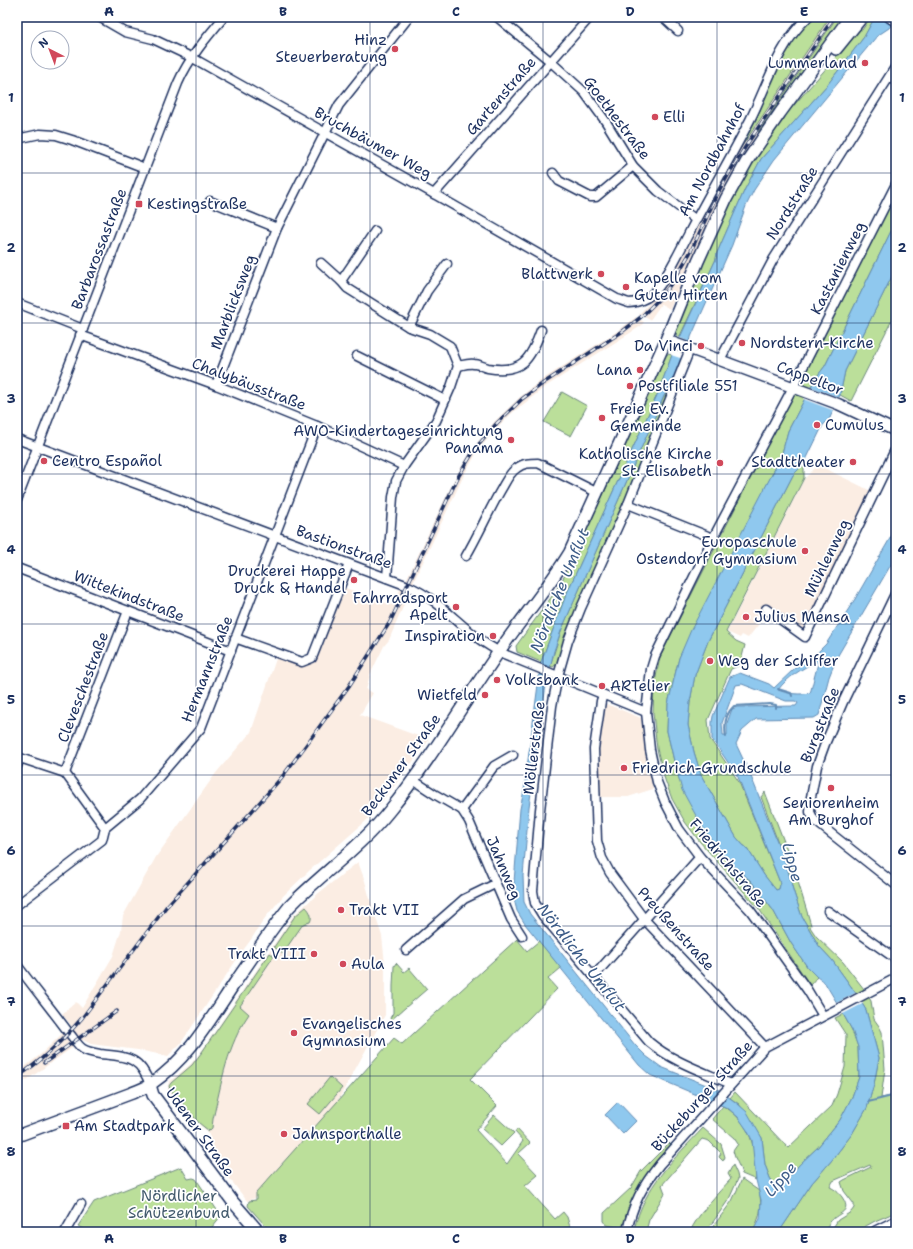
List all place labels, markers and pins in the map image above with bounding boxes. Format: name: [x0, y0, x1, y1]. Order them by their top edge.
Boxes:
place label: Hinz Steuerberatung: [276, 30, 387, 67]
marker: Hinz Steuerberatung: [390, 44, 400, 54]
place label: Lummerland: [768, 53, 857, 73]
marker: Lummerland: [860, 58, 870, 68]
place label: Elli: [663, 107, 685, 127]
marker: Elli: [650, 112, 660, 122]
place label: Kestingstraße: [147, 194, 247, 214]
marker: Kestingstraße: [134, 199, 144, 209]
place label: Blattwerk: [521, 264, 593, 284]
place label: Kapelle vom Guten Hirten: [634, 268, 728, 305]
marker: Blattwerk: [596, 269, 606, 279]
marker: Kapelle vom Guten Hirten: [621, 282, 631, 292]
place label: Nordstern-Kirche: [750, 333, 874, 353]
place label: Da Vinci: [634, 336, 693, 356]
marker: Nordstern-Kirche: [737, 338, 747, 348]
marker: Da Vinci: [696, 341, 706, 351]
place label: Lana: [596, 360, 633, 380]
marker: Lana: [635, 365, 645, 375]
place label: Postfiliale 551: [638, 376, 738, 396]
marker: Postfiliale 551: [625, 381, 635, 391]
place label: Freie Ev. Gemeinde: [610, 399, 682, 436]
marker: Freie Ev. Gemeinde: [597, 413, 607, 423]
place label: Cumulus: [825, 415, 884, 435]
marker: Cumulus: [812, 420, 822, 430]
place label: AWO-Kindertageseinrichtung Panama: [293, 421, 504, 458]
marker: AWO-Kindertageseinrichtung Panama: [506, 435, 516, 445]
place label: Katholische Kirche St. Elisabeth: [579, 444, 712, 481]
place label: Centro Español: [52, 451, 162, 471]
place label: Stadttheater: [751, 452, 845, 472]
marker: Centro Español: [39, 456, 49, 466]
marker: Stadttheater: [848, 457, 858, 467]
marker: Katholische Kirche St. Elisabeth: [715, 458, 725, 468]
place label: Europaschule Ostendorf Gymnasium: [636, 532, 797, 569]
marker: Europaschule Ostendorf Gymnasium: [800, 546, 810, 556]
place label: Druckerei Happe Druck & Handel: [228, 561, 346, 598]
marker: Druckerei Happe Druck & Handel: [349, 575, 359, 585]
place label: Fahrradsport Apelt: [353, 588, 448, 625]
marker: Fahrradsport Apelt: [451, 602, 461, 612]
place label: Julius Mensa: [754, 607, 850, 627]
marker: Julius Mensa: [741, 612, 751, 622]
place label: Inspiration: [405, 626, 485, 646]
marker: Inspiration: [488, 631, 498, 641]
place label: Weg der Schiffer: [718, 651, 839, 671]
marker: Weg der Schiffer: [705, 656, 715, 666]
place label: Volksbank: [505, 670, 579, 690]
marker: Volksbank: [492, 675, 502, 685]
place label: ARTelier: [610, 676, 670, 696]
marker: ARTelier: [597, 681, 607, 691]
place label: Wietfeld: [417, 685, 477, 705]
marker: Wietfeld: [480, 690, 490, 700]
place label: Friedrich-Grundschule: [632, 758, 792, 778]
marker: Friedrich-Grundschule: [619, 763, 629, 773]
marker: Seniorenheim Am Burghof: [826, 783, 836, 793]
place label: Seniorenheim Am Burghof: [783, 793, 879, 830]
place label: Trakt VII: [349, 900, 419, 920]
marker: Trakt VII: [336, 905, 346, 915]
place label: Trakt VIII: [227, 944, 306, 964]
marker: Trakt VIII: [309, 949, 319, 959]
place label: Aula: [351, 954, 385, 974]
marker: Aula: [338, 959, 348, 969]
place label: Evangelisches Gymnasium: [302, 1014, 402, 1051]
marker: Evangelisches Gymnasium: [289, 1028, 299, 1038]
place label: Am Stadtpark: [74, 1116, 175, 1136]
marker: Am Stadtpark: [61, 1121, 71, 1131]
place label: Jahnsporthalle: [292, 1124, 402, 1144]
marker: Jahnsporthalle: [279, 1129, 289, 1139]

